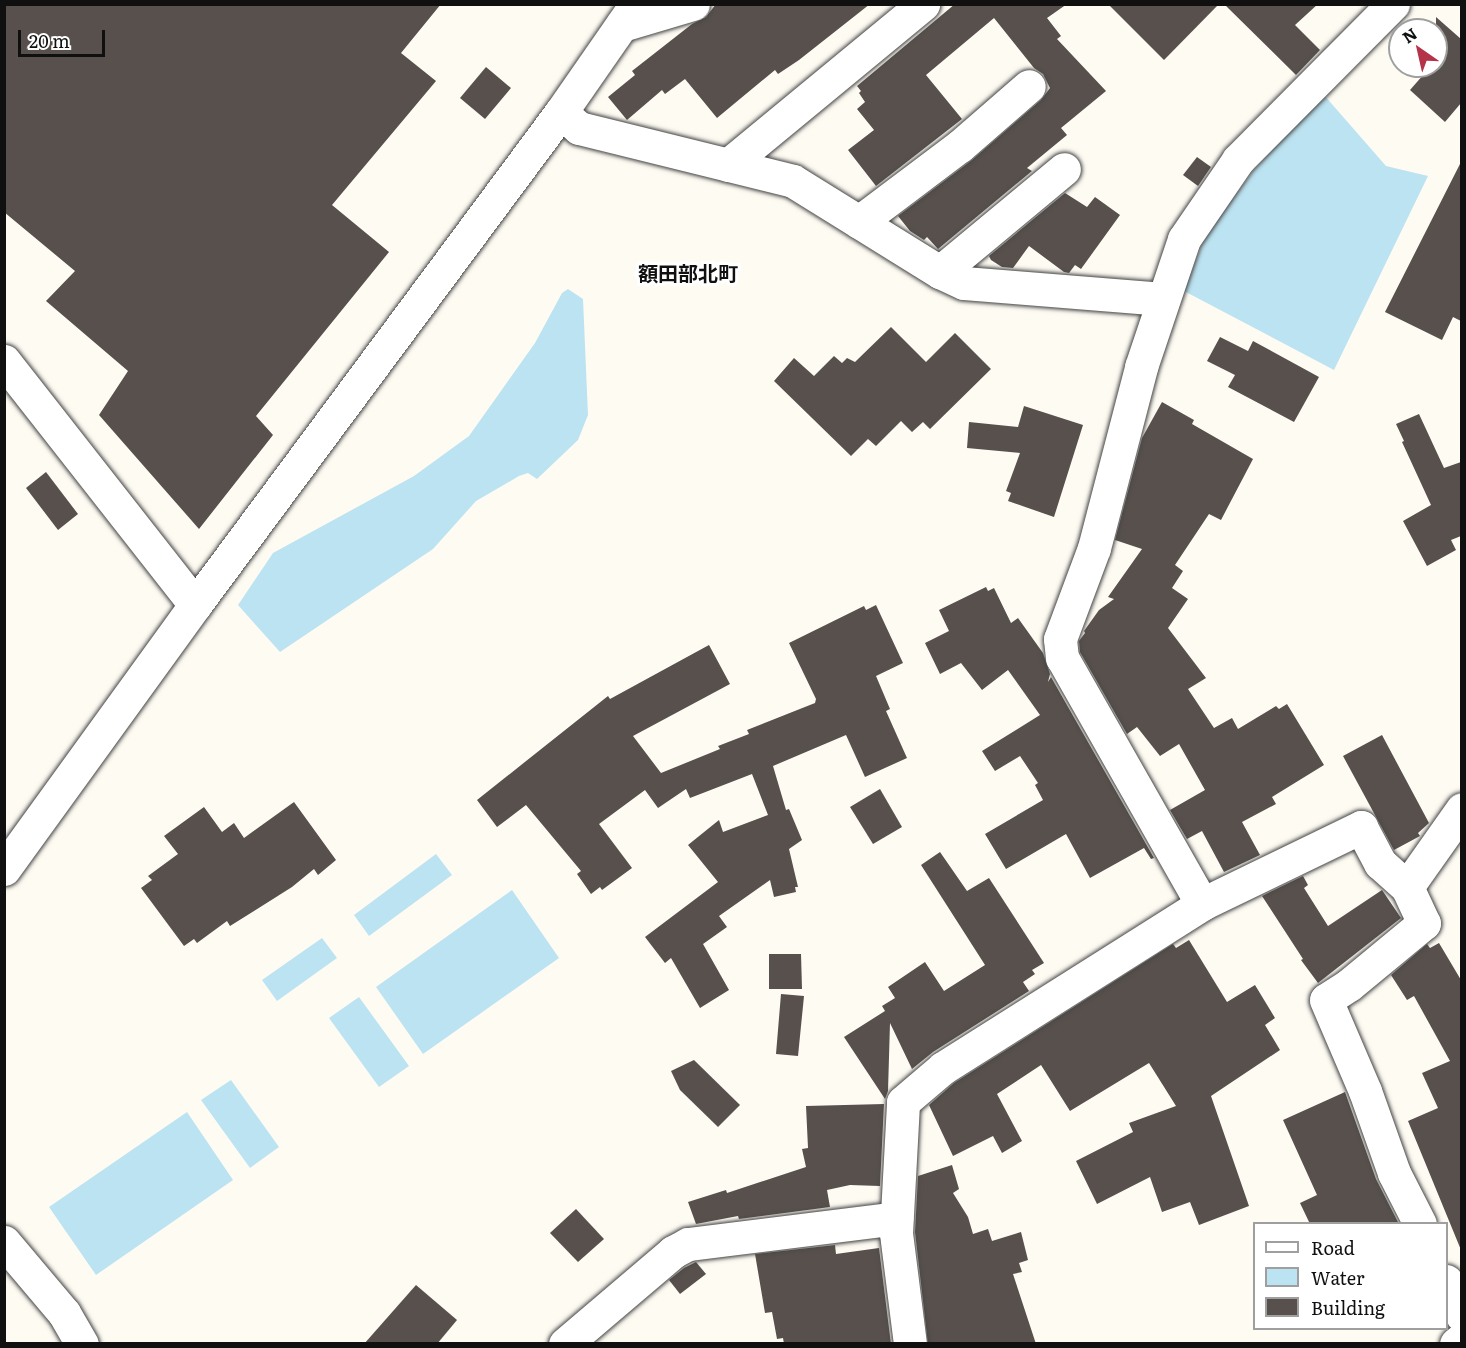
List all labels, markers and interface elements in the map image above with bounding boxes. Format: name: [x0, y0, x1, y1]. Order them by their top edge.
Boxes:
scale bar: [21, 18, 108, 56]
north arrow: [1388, 18, 1448, 78]
text: N: [1397, 21, 1421, 48]
text: 20 m: [29, 27, 70, 54]
district label: 額田部北町: [638, 260, 738, 284]
legend: [1253, 1222, 1448, 1330]
text: Road: [1311, 1234, 1355, 1261]
text: Water: [1311, 1264, 1364, 1291]
text: Building: [1311, 1294, 1385, 1321]

